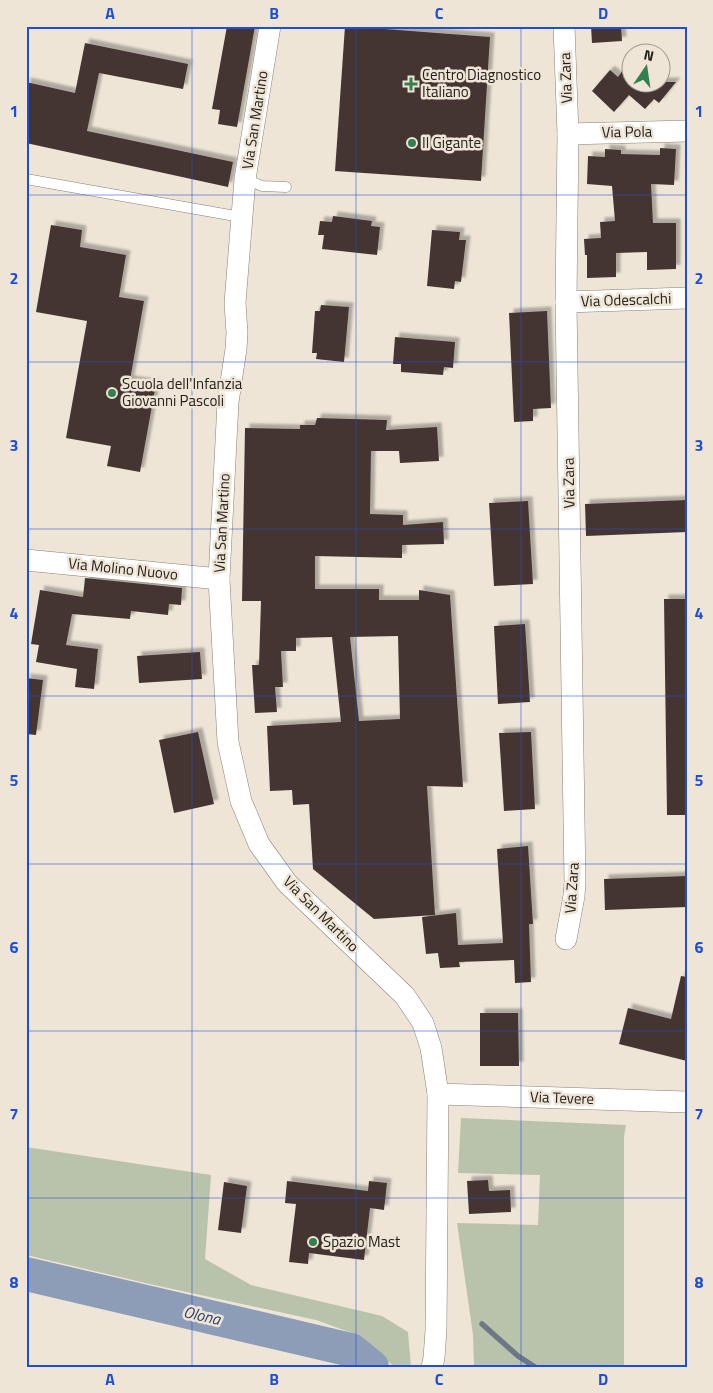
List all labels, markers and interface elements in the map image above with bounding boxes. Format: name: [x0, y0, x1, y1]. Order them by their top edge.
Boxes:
text: A: [105, 1, 115, 25]
text: B: [269, 1, 279, 25]
text: C: [435, 1, 444, 25]
text: D: [598, 1, 608, 25]
north arrow: [620, 42, 670, 92]
text: N: [642, 44, 656, 66]
street label: Via Zara: [553, 52, 578, 104]
place label: Centro Diagnostico Italiano: [422, 63, 541, 103]
street label: Via San Martino: [235, 69, 274, 171]
marker: Centro Diagnostico Italiano: [404, 77, 418, 91]
text: 1: [10, 99, 18, 123]
text: 1: [695, 99, 703, 123]
street label: Via Pola: [602, 120, 653, 143]
place label: Il Gigante: [422, 131, 481, 154]
marker: Il Gigante: [406, 137, 418, 149]
text: 2: [10, 266, 18, 290]
text: 2: [695, 266, 703, 290]
street label: Via Odescalchi: [580, 286, 672, 313]
place label: Scuola dell'Infanzia Giovanni Pascoli: [122, 372, 243, 412]
marker: Scuola dell'Infanzia Giovanni Pascoli: [106, 387, 118, 399]
text: 3: [10, 433, 18, 457]
text: 3: [695, 433, 703, 457]
street label: Via Zara: [557, 457, 580, 509]
street label: Via San Martino: [207, 473, 236, 573]
street label: Via Molino Nuovo: [67, 551, 179, 586]
text: 4: [10, 601, 19, 625]
text: 4: [695, 601, 704, 625]
text: 5: [10, 768, 19, 792]
text: 5: [695, 768, 704, 792]
street label: Via Zara: [558, 861, 585, 914]
street label: Via San Martino: [278, 870, 365, 957]
text: 6: [10, 935, 19, 959]
text: 6: [695, 935, 704, 959]
street label: Via Tevere: [530, 1085, 594, 1110]
text: 7: [10, 1102, 18, 1126]
text: 7: [695, 1102, 703, 1126]
place label: Spazio Mast: [323, 1230, 401, 1253]
marker: Spazio Mast: [307, 1236, 319, 1248]
text: 8: [10, 1270, 19, 1294]
text: 8: [695, 1270, 704, 1294]
water label: Olona: [181, 1299, 224, 1331]
text: A: [105, 1367, 115, 1391]
text: B: [269, 1367, 279, 1391]
text: C: [435, 1367, 444, 1391]
text: D: [598, 1367, 608, 1391]

